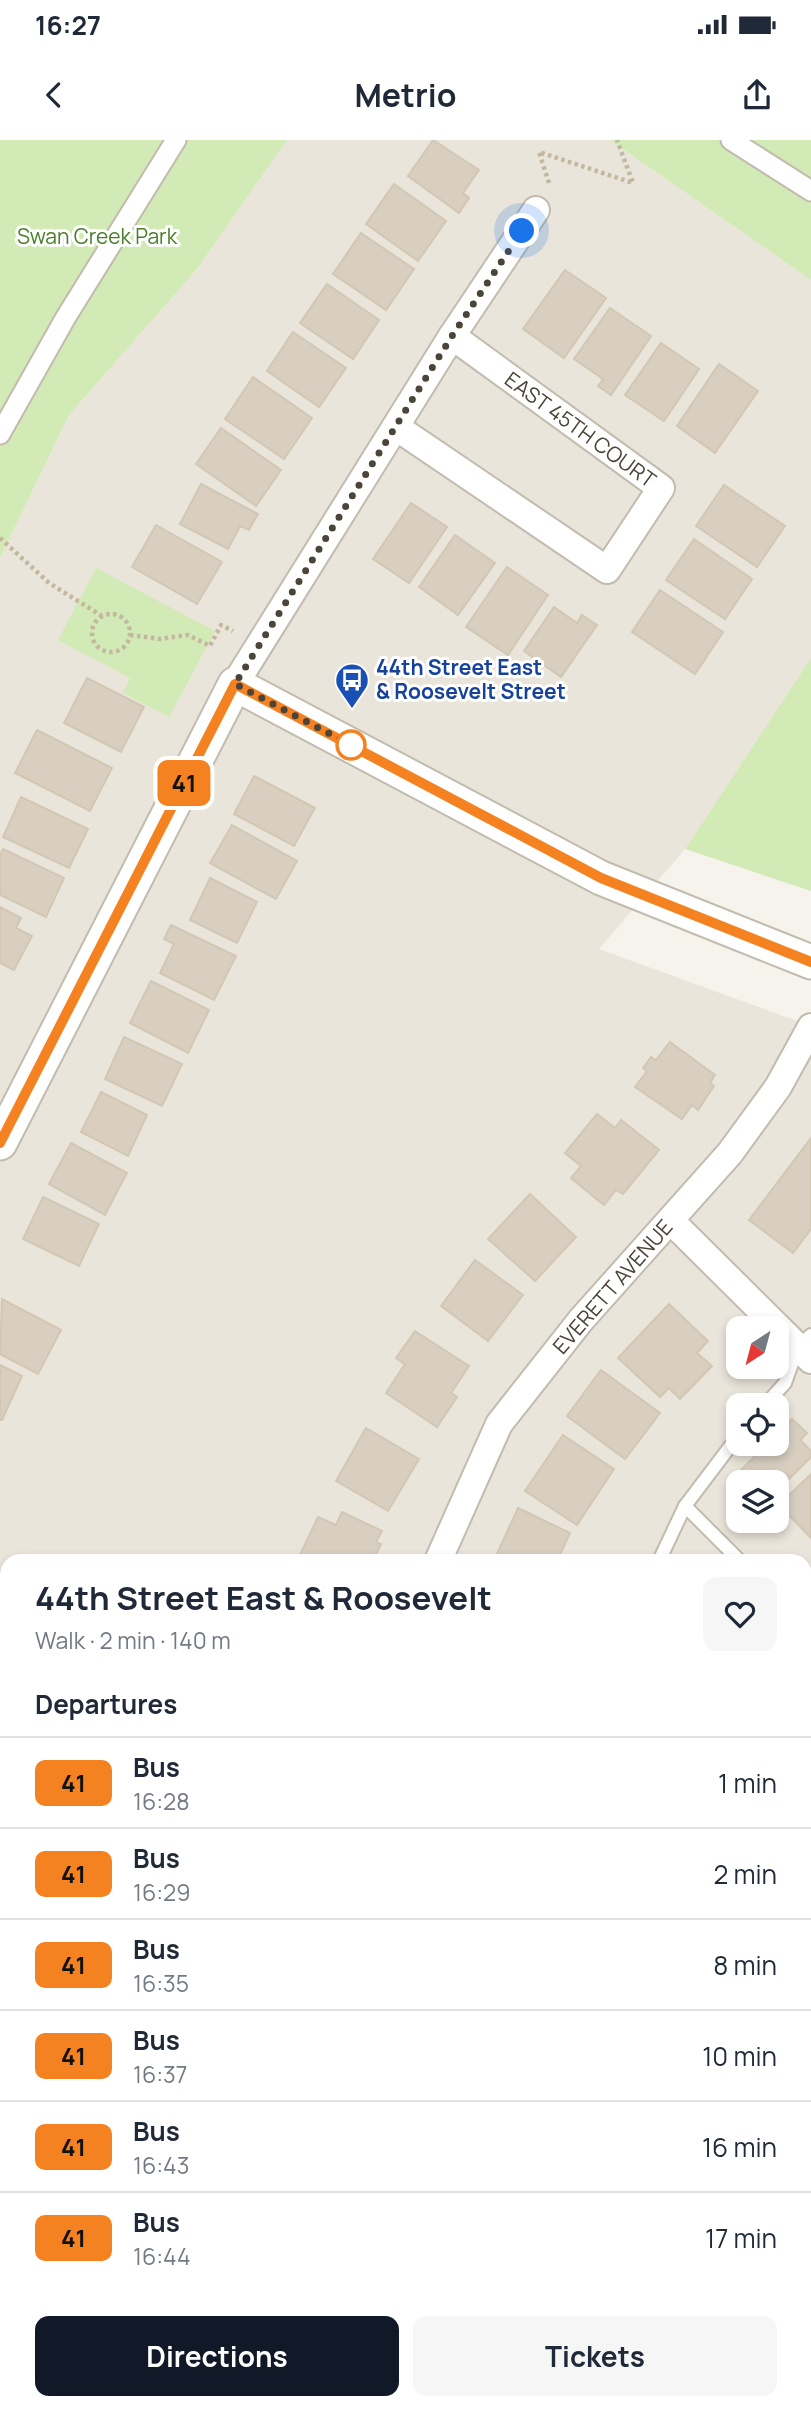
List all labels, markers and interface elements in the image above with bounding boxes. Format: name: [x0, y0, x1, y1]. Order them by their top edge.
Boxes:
text: 16:27: [35, 7, 101, 43]
text: Metrio: [354, 73, 457, 117]
icon: back: [35, 76, 73, 114]
icon: share: [738, 76, 776, 114]
your location: [504, 213, 539, 248]
park label: Swan Creek Park: [17, 222, 178, 250]
street label: EAST 45TH COURT: [499, 365, 662, 494]
place label: 44th Street East & Roosevelt Street: [376, 653, 566, 705]
bus stop icon: 44th Street East & Roosevelt Street: [333, 661, 371, 710]
unlabelled marker: [336, 730, 366, 760]
line badge: 41: [152, 760, 216, 806]
text: 41: [171, 766, 197, 799]
street label: EVERETT AVENUE: [546, 1213, 678, 1359]
north arrow: [726, 1316, 789, 1379]
map controls: [726, 1316, 789, 1533]
button: locate: [726, 1393, 789, 1456]
button: layers: [726, 1470, 789, 1533]
text: 44th Street East & Roosevelt: [35, 1575, 492, 1620]
button: heart: [703, 1577, 777, 1651]
text: Walk · 2 min · 140 m: [35, 1624, 231, 1656]
text: Departures: [35, 1686, 177, 1722]
text: Bus: [133, 1749, 180, 1785]
text: 1 min: [718, 1765, 777, 1801]
text: 41: [61, 1766, 86, 1799]
text: 16:28: [133, 1785, 190, 1817]
text: Bus: [133, 1840, 180, 1876]
text: 2 min: [713, 1856, 777, 1892]
text: 41: [61, 1857, 86, 1890]
text: 16:29: [133, 1876, 191, 1908]
text: Bus: [133, 1931, 180, 1967]
text: 8 min: [713, 1947, 777, 1983]
text: 41: [61, 1948, 86, 1981]
text: 16:35: [133, 1967, 189, 1999]
text: Bus: [133, 2022, 180, 2058]
text: 10 min: [702, 2038, 777, 2074]
text: 41: [61, 2039, 86, 2072]
text: 16:37: [133, 2058, 187, 2090]
text: Bus: [133, 2113, 180, 2149]
text: 16 min: [702, 2129, 777, 2165]
text: 41: [61, 2130, 86, 2163]
text: 16:43: [133, 2149, 189, 2181]
text: Bus: [133, 2204, 180, 2240]
text: 17 min: [705, 2220, 777, 2256]
text: 41: [61, 2221, 86, 2254]
text: 16:44: [133, 2240, 190, 2272]
button: Directions: [35, 2316, 399, 2396]
button: Tickets: [413, 2316, 777, 2396]

